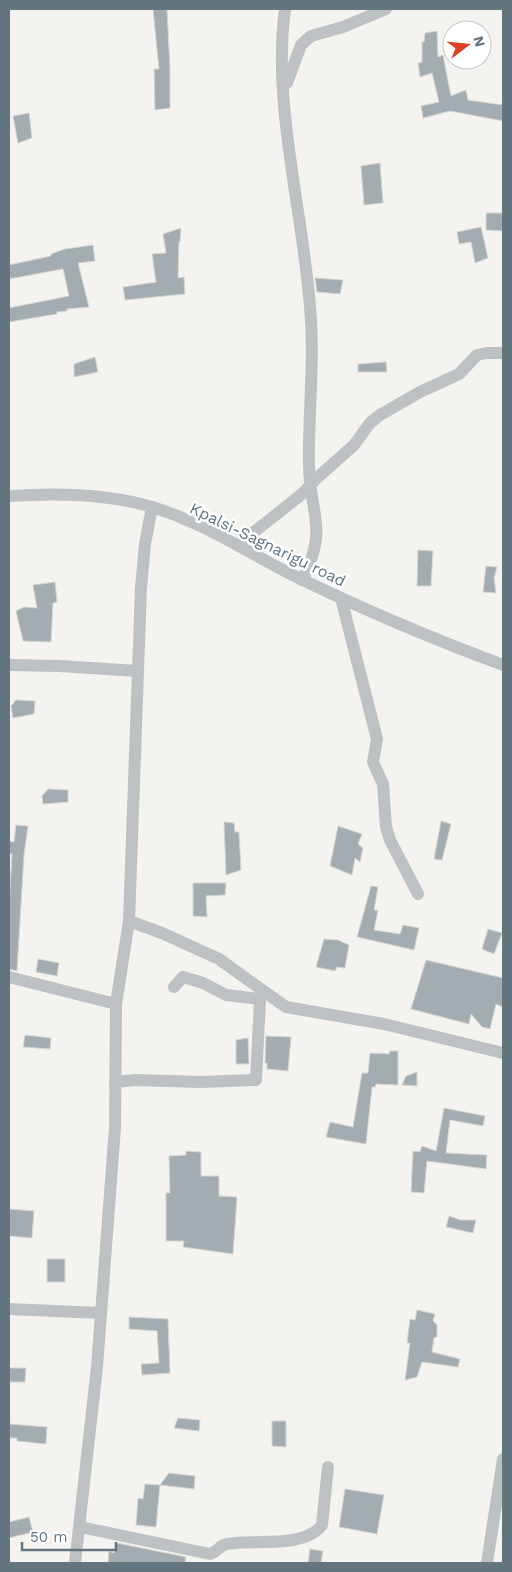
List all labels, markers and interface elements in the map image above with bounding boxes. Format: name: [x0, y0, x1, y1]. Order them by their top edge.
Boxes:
north arrow: [442, 20, 492, 70]
text: N: [470, 34, 489, 49]
street label: Kpalsi-Sagnarigu road: [187, 498, 349, 591]
scale bar: [22, 1520, 116, 1552]
text: 50 m: [30, 1528, 67, 1546]

